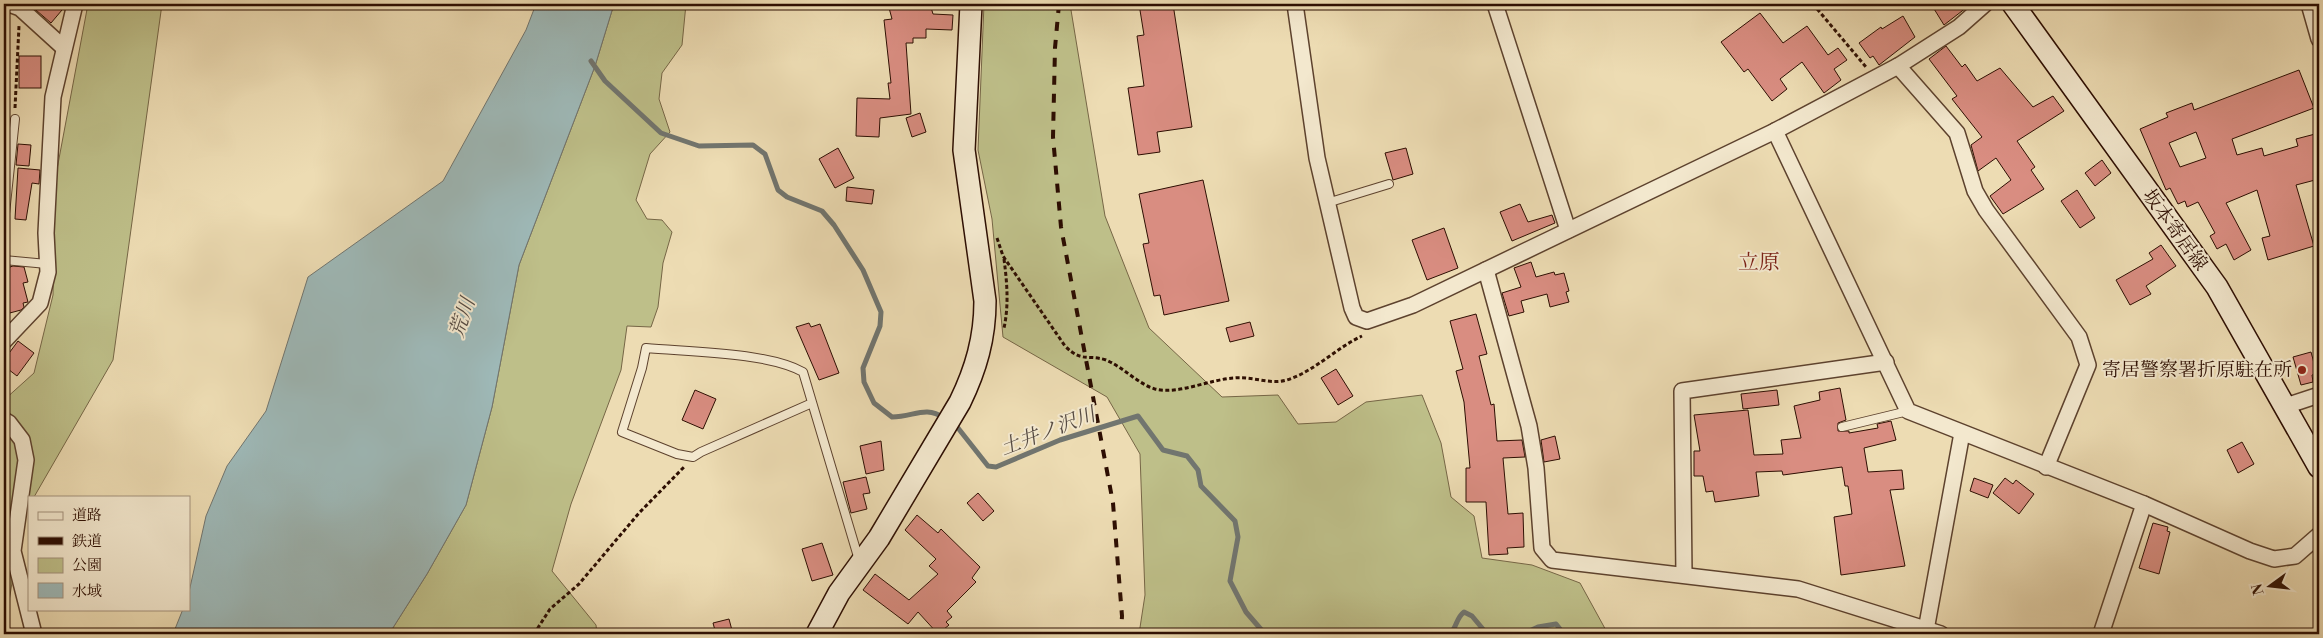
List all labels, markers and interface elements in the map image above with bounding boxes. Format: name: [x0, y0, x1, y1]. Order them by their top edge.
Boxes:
street label: 坂本寄居線: [2137, 185, 2213, 275]
district label: 立原: [1738, 250, 1780, 276]
water label: 荒川: [445, 293, 482, 341]
place label: 寄居警察署折原駐在所: [2102, 358, 2292, 382]
marker: 寄居警察署折原駐在所: [2296, 364, 2308, 376]
water label: 土井ノ沢川: [997, 402, 1101, 462]
legend: [28, 496, 190, 610]
text: 道路: [72, 506, 102, 525]
text: 鉄道: [72, 532, 102, 551]
text: 公園: [72, 556, 102, 575]
north arrow: [2246, 560, 2296, 610]
text: N: [2248, 581, 2269, 597]
text: 水域: [72, 582, 102, 601]

